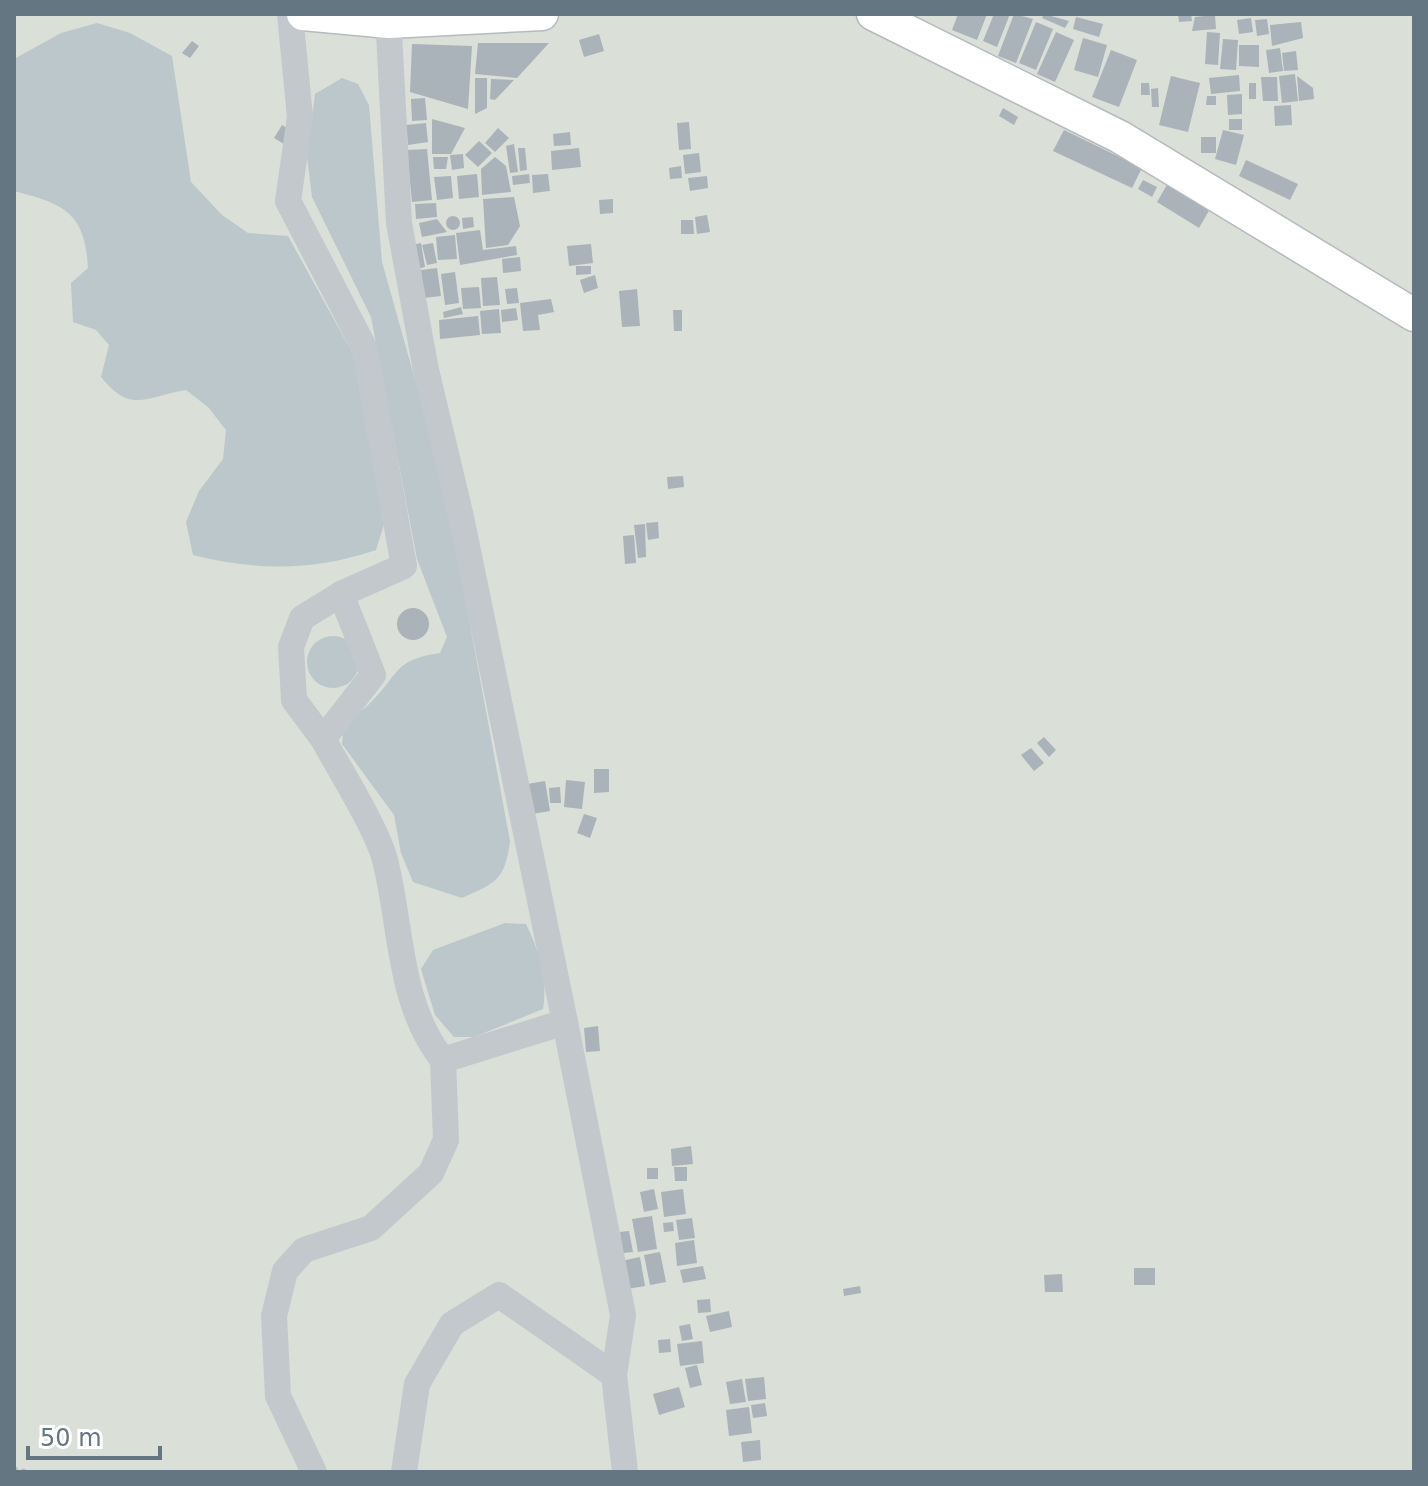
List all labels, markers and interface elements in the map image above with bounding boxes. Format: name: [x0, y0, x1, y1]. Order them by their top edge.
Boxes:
scale bar: [28, 1410, 160, 1460]
text: 50 m: [40, 1424, 102, 1452]

